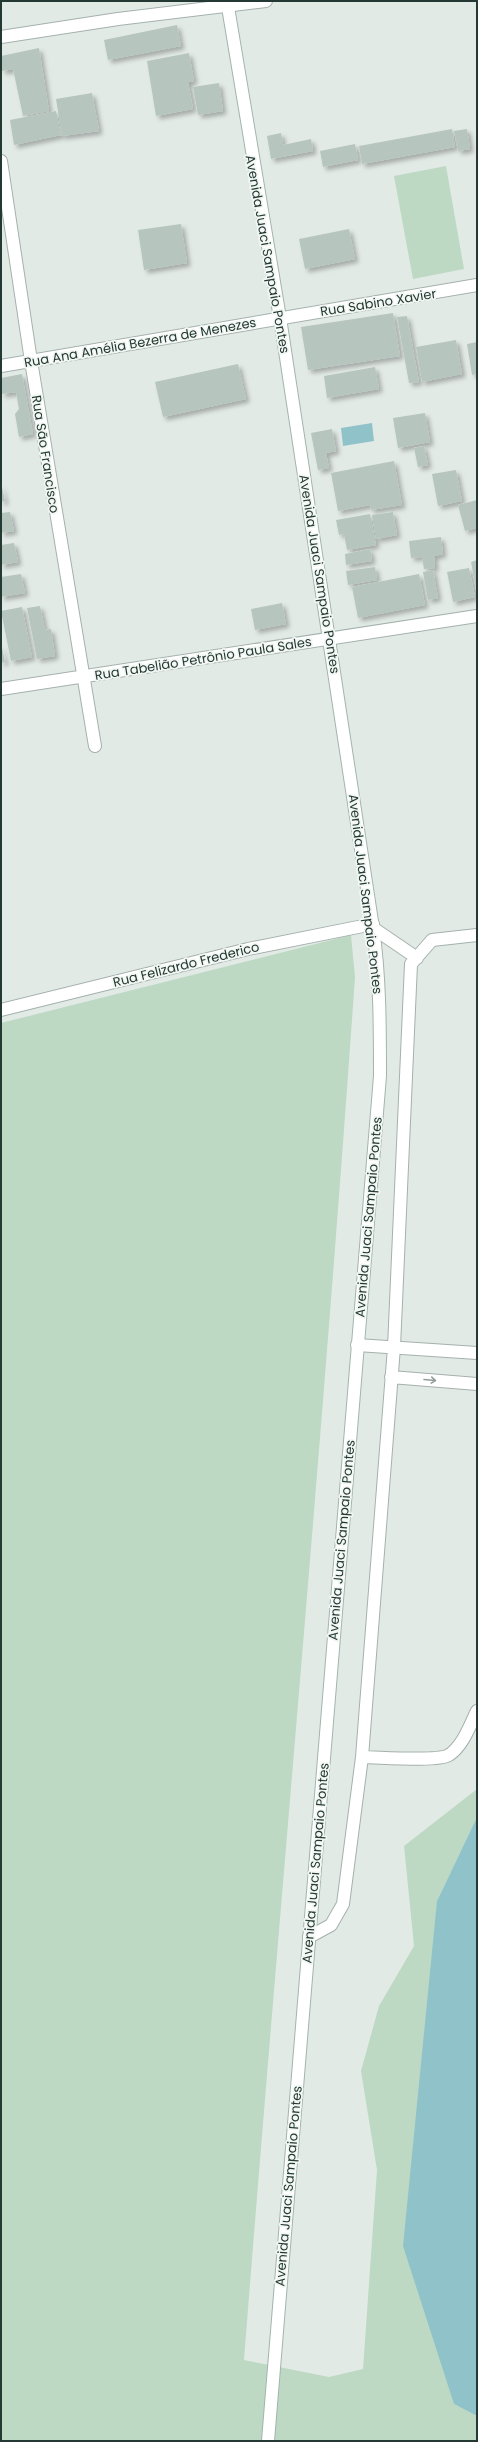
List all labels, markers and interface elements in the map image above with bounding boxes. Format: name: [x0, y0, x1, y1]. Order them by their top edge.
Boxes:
street label: Avenida Juaci Sampaio Pontes: [241, 153, 294, 355]
street label: Rua Sabino Xavier: [319, 284, 438, 321]
street label: Rua Ana Amélia Bezerra de Menezes: [23, 313, 258, 372]
street label: Rua São Francisco: [27, 394, 64, 514]
street label: Avenida Juaci Sampaio Pontes: [294, 473, 345, 675]
street label: Rua Tabelião Petrônio Paula Sales: [93, 632, 313, 685]
street label: Avenida Juaci Sampaio Pontes: [344, 793, 387, 995]
street label: Rua Felizardo Frederico: [111, 937, 261, 992]
street label: Avenida Juaci Sampaio Pontes: [350, 1116, 387, 1318]
one-way arrow: [423, 1376, 436, 1384]
street label: Avenida Juaci Sampaio Pontes: [323, 1439, 360, 1641]
street label: Avenida Juaci Sampaio Pontes: [297, 1762, 334, 1964]
street label: Avenida Juaci Sampaio Pontes: [270, 2085, 307, 2287]

